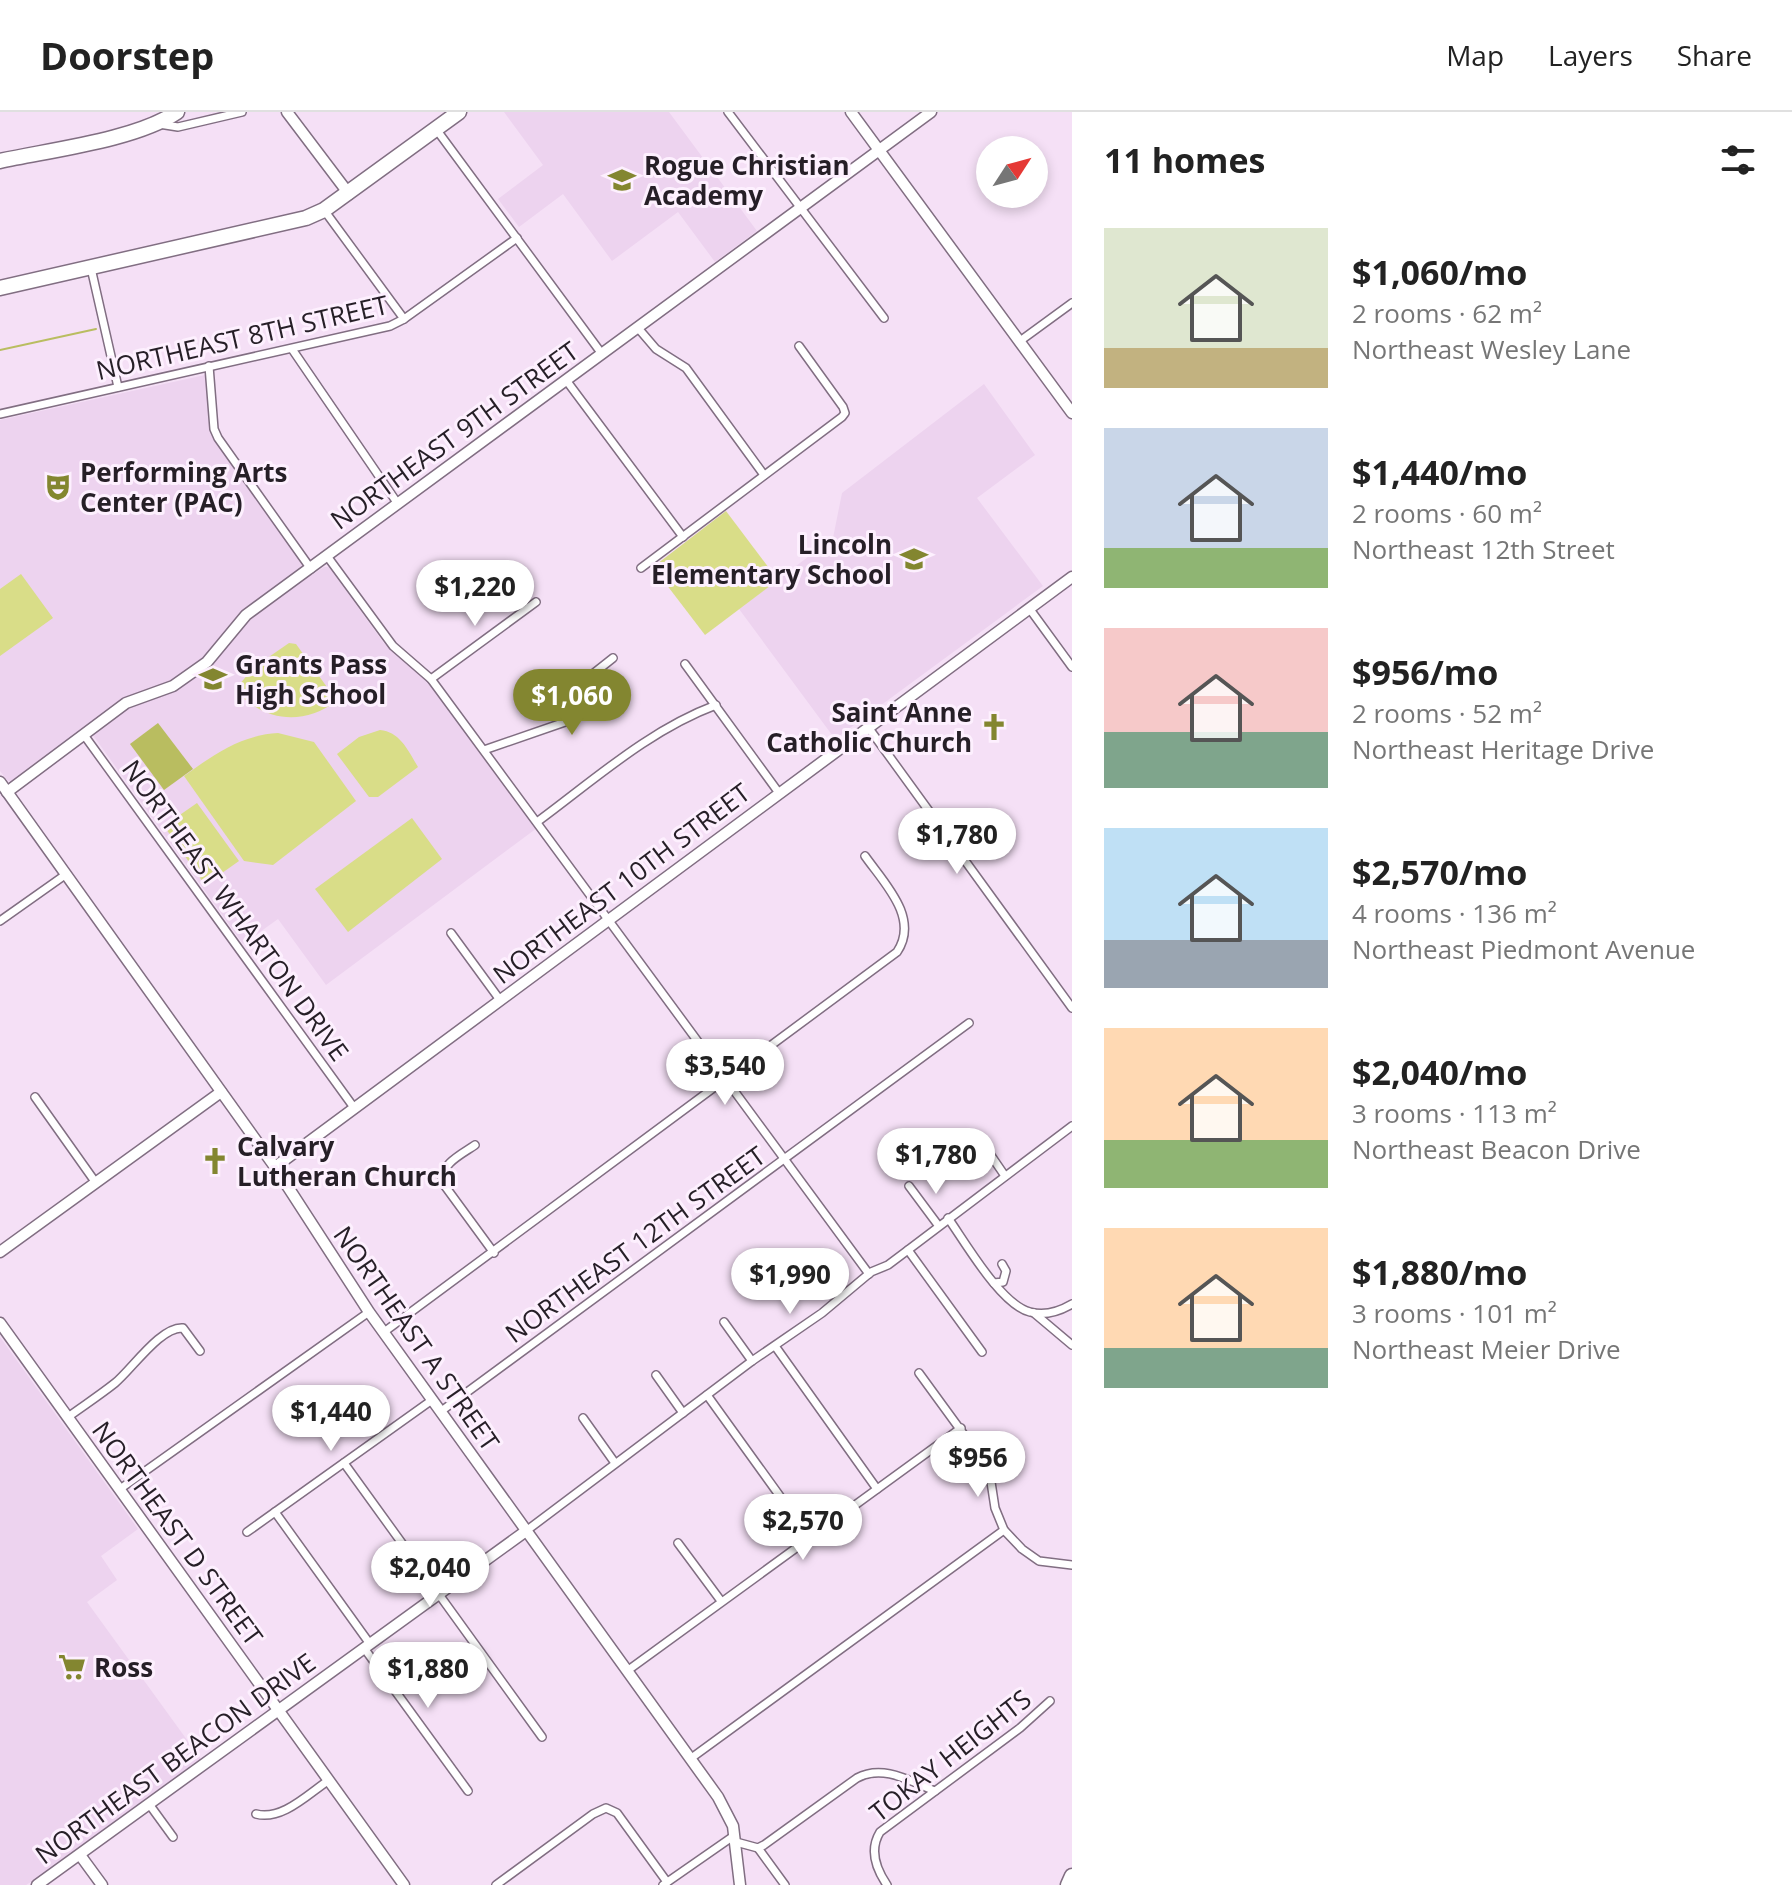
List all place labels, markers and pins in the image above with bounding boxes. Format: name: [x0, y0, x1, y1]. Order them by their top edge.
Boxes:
place label: Rogue Christian Academy: [644, 147, 850, 213]
school or university icon: Rogue Christian Academy: [607, 165, 637, 195]
place label: Performing Arts Center (PAC): [80, 454, 287, 520]
theatre icon: Performing Arts Center (PAC): [43, 472, 73, 502]
place label: Lincoln Elementary School: [651, 526, 892, 592]
school or university icon: Lincoln Elementary School: [899, 544, 929, 574]
pin: $1,220: [410, 560, 540, 628]
place label: Grants Pass High School: [235, 646, 387, 712]
school or university icon: Grants Pass High School: [198, 664, 228, 694]
pin: $1,060: [507, 669, 637, 737]
place label: Saint Anne Catholic Church: [766, 694, 972, 760]
church icon: Saint Anne Catholic Church: [979, 712, 1009, 742]
pin: $1,780: [892, 808, 1022, 876]
pin: $3,540: [660, 1039, 790, 1107]
place label: Calvary Lutheran Church: [237, 1128, 457, 1194]
pin: $1,780: [871, 1128, 1001, 1196]
church icon: Calvary Lutheran Church: [200, 1146, 230, 1176]
pin: $1,990: [725, 1248, 855, 1316]
pin: $1,440: [266, 1385, 396, 1453]
pin: $956: [931, 1431, 1025, 1499]
pin: $2,570: [738, 1494, 868, 1562]
pin: $2,040: [365, 1541, 495, 1609]
pin: $1,880: [363, 1642, 493, 1710]
place label: Ross: [94, 1649, 153, 1685]
supermarket icon: Ross: [57, 1652, 87, 1682]

